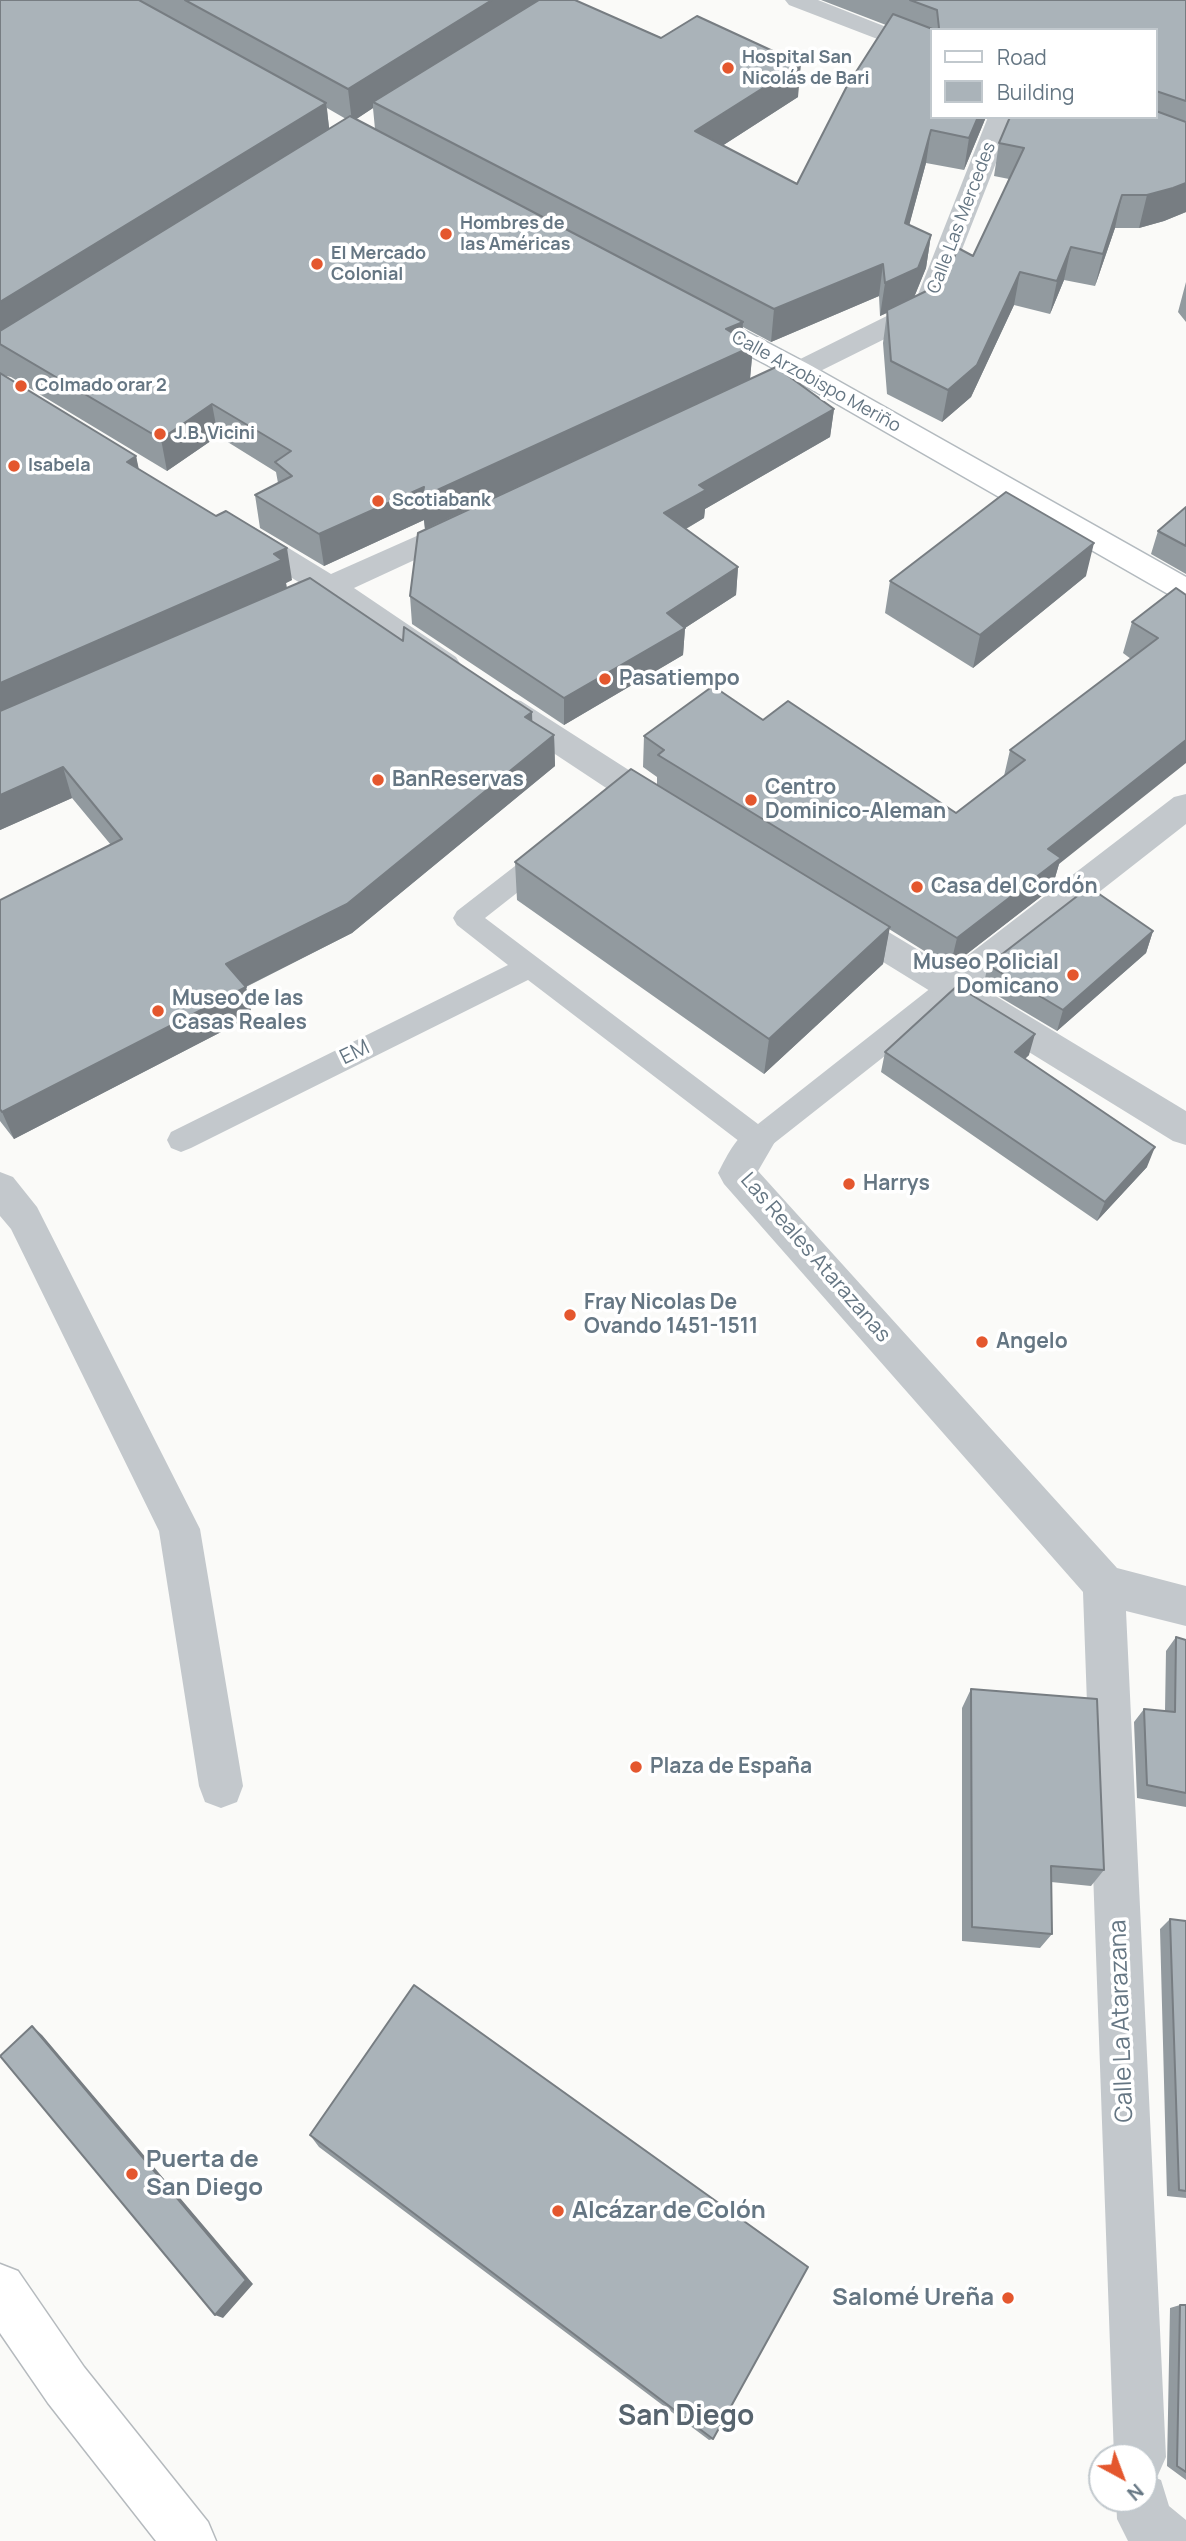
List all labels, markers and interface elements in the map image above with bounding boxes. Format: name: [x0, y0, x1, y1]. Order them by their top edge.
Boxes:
legend: [930, 28, 1158, 119]
text: Road: [997, 43, 1047, 71]
place label: Hospital San Nicolás de Bari: [742, 47, 869, 90]
marker: Hospital San Nicolás de Bari: [720, 60, 736, 76]
text: Building: [997, 78, 1074, 106]
street label: Calle Las Mercedes: [923, 139, 1001, 297]
place label: Hombres de las Américas: [460, 213, 570, 256]
marker: Hombres de las Américas: [438, 226, 454, 242]
place label: El Mercado Colonial: [331, 243, 426, 286]
marker: El Mercado Colonial: [309, 256, 325, 272]
street label: Calle Arzobispo Meriño: [728, 327, 904, 437]
place label: Colmado orar 2: [35, 375, 167, 397]
marker: Colmado orar 2: [13, 378, 29, 394]
place label: J.B. Vicini: [174, 423, 255, 445]
marker: J.B. Vicini: [152, 426, 168, 442]
place label: Isabela: [28, 455, 91, 477]
marker: Isabela: [6, 458, 22, 474]
place label: Scotiabank: [392, 490, 491, 512]
marker: Scotiabank: [370, 493, 386, 509]
place label: Pasatiempo: [619, 666, 740, 692]
marker: Pasatiempo: [597, 671, 613, 687]
place label: BanReservas: [392, 767, 524, 793]
marker: BanReservas: [370, 772, 386, 788]
place label: Centro Dominico-Aleman: [765, 775, 946, 825]
marker: Centro Dominico-Aleman: [743, 792, 759, 808]
place label: Casa del Cordón: [931, 874, 1098, 900]
marker: Casa del Cordón: [909, 879, 925, 895]
place label: Museo Policial Domicano: [913, 950, 1059, 1000]
marker: Museo Policial Domicano: [1065, 967, 1081, 983]
place label: Museo de las Casas Reales: [172, 986, 307, 1036]
marker: Museo de las Casas Reales: [150, 1003, 166, 1019]
street label: EM: [336, 1035, 374, 1071]
street label: Las Reales Atarazanas: [735, 1168, 895, 1348]
place label: Harrys: [863, 1171, 930, 1197]
marker: Harrys: [841, 1176, 857, 1192]
place label: Fray Nicolas De Ovando 1451-1511: [584, 1290, 758, 1340]
marker: Fray Nicolas De Ovando 1451-1511: [562, 1307, 578, 1323]
place label: Angelo: [996, 1329, 1068, 1355]
marker: Angelo: [974, 1334, 990, 1350]
place label: Plaza de España: [650, 1754, 812, 1780]
marker: Plaza de España: [628, 1759, 644, 1775]
street label: Calle La Atarazana: [1104, 1919, 1140, 2123]
place label: Puerta de San Diego: [146, 2146, 263, 2202]
marker: Puerta de San Diego: [124, 2166, 140, 2182]
place label: Alcázar de Colón: [572, 2197, 766, 2225]
marker: Alcázar de Colón: [550, 2203, 566, 2219]
place label: Salomé Ureña: [832, 2284, 994, 2312]
marker: Salomé Ureña: [1000, 2290, 1016, 2306]
district label: San Diego: [618, 2400, 754, 2434]
north arrow: [1088, 2443, 1158, 2513]
text: N: [1122, 2478, 1149, 2507]

